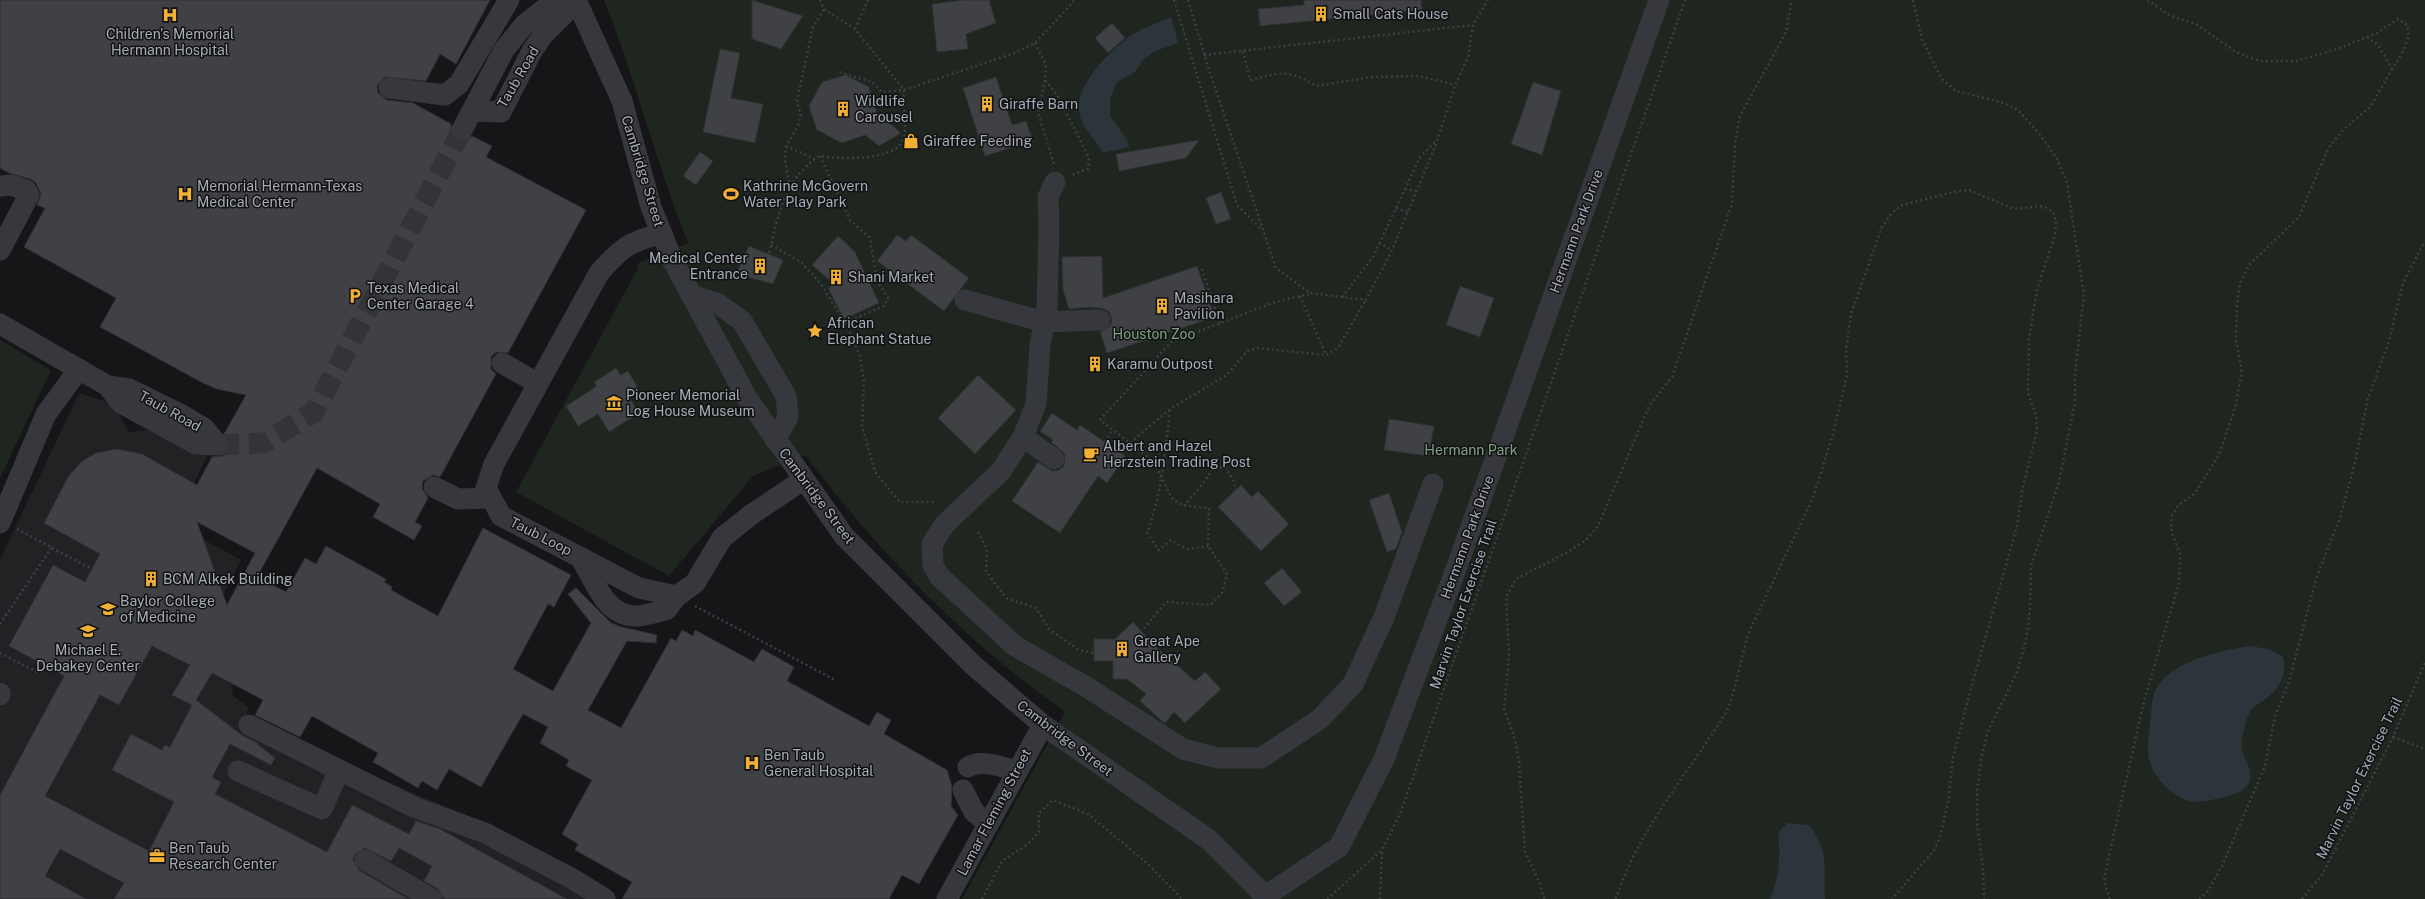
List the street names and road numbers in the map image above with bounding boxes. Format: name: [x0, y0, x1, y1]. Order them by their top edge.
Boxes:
street label: Taub Road: [494, 43, 542, 111]
street label: Cambridge Street: [618, 113, 668, 229]
street label: Hermann Park Drive: [1546, 167, 1606, 295]
street label: Taub Road: [136, 387, 204, 435]
street label: Cambridge Street: [776, 445, 858, 547]
street label: Hermann Park Drive: [1437, 473, 1497, 601]
street label: Taub Loop: [507, 514, 575, 558]
street label: Marvin Taylor Exercise Trail: [1426, 517, 1500, 691]
street label: Marvin Taylor Exercise Trail: [2313, 694, 2405, 862]
street label: Cambridge Street: [1014, 697, 1116, 779]
street label: Lamar Fleming Street: [954, 746, 1034, 878]

